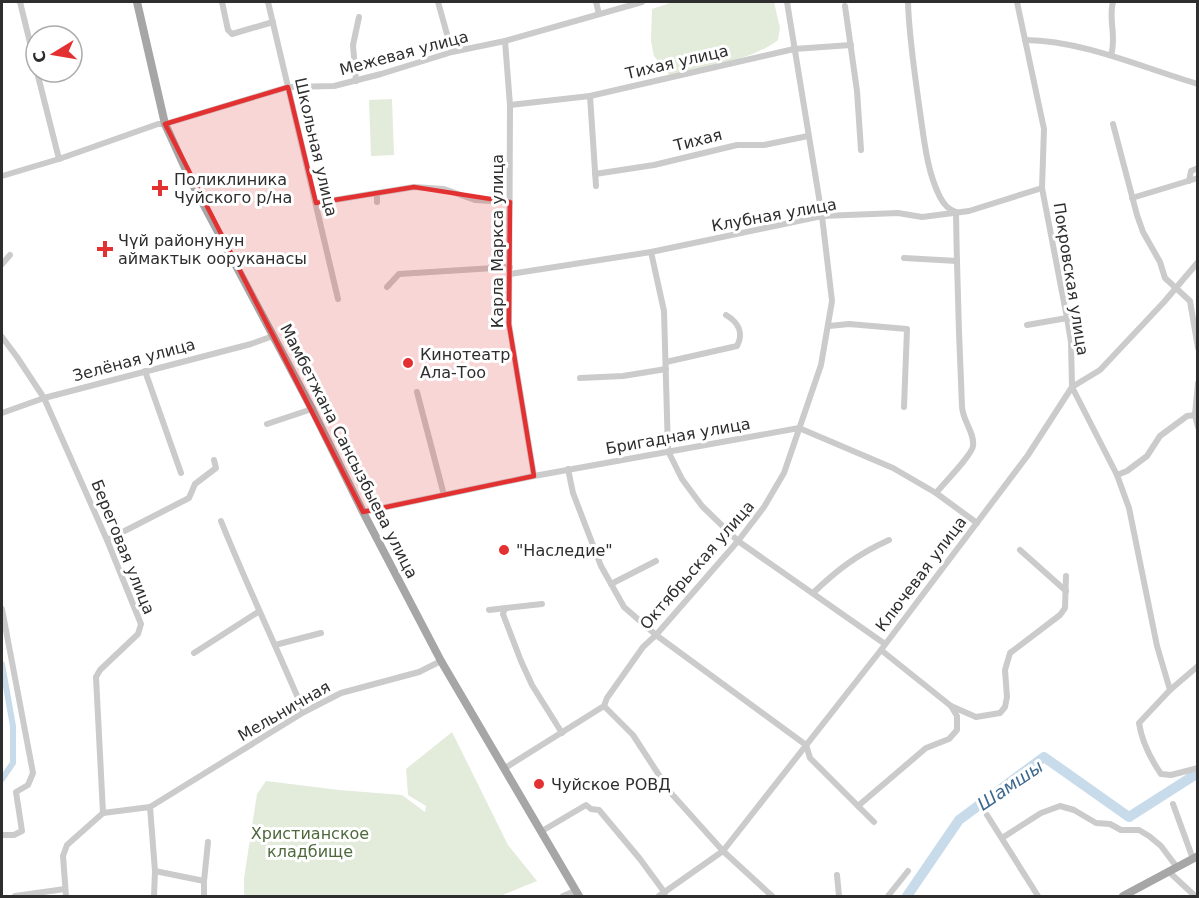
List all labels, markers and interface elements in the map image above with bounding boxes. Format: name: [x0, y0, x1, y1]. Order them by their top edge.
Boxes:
north arrow: [24, 24, 84, 84]
street label: Межевая улица: [337, 27, 471, 79]
street label: Тихая улица: [623, 41, 730, 83]
text: С: [29, 49, 50, 64]
street label: Школьная улица: [291, 76, 341, 218]
street label: Тихая: [671, 125, 724, 155]
street label: Карла Маркса улица: [488, 154, 507, 328]
place label: Поликлиника Чуйского р/на: [174, 170, 292, 207]
marker: Поликлиника Чуйского р/на: [151, 179, 169, 197]
street label: Клубная улица: [710, 195, 838, 235]
street label: Покровская улица: [1050, 201, 1092, 357]
place label: Чүй районунун аймактык ооруканасы: [118, 231, 307, 268]
marker: Чүй районунун аймактык ооруканасы: [96, 240, 114, 258]
street label: Мамбетжана Сансызбыева улица: [276, 321, 422, 581]
street label: Зелёная улица: [71, 335, 197, 385]
place label: Кинотеатр Ала-Тоо: [420, 345, 510, 382]
marker: Кинотеатр Ала-Тоо: [401, 356, 415, 370]
street label: Бригадная улица: [604, 414, 752, 458]
street label: Береговая улица: [87, 477, 159, 617]
street label: Октябрьская улица: [636, 497, 758, 633]
street label: Ключевая улица: [872, 513, 970, 635]
place label: "Наследие": [516, 541, 613, 560]
marker: "Наследие": [497, 543, 511, 557]
street label: Мельничная: [234, 677, 334, 745]
water label: Шамшы: [973, 755, 1047, 815]
place label: Чуйское РОВД: [551, 775, 671, 794]
marker: Чуйское РОВД: [532, 777, 546, 791]
park label: Христианское кладбище: [251, 824, 369, 861]

